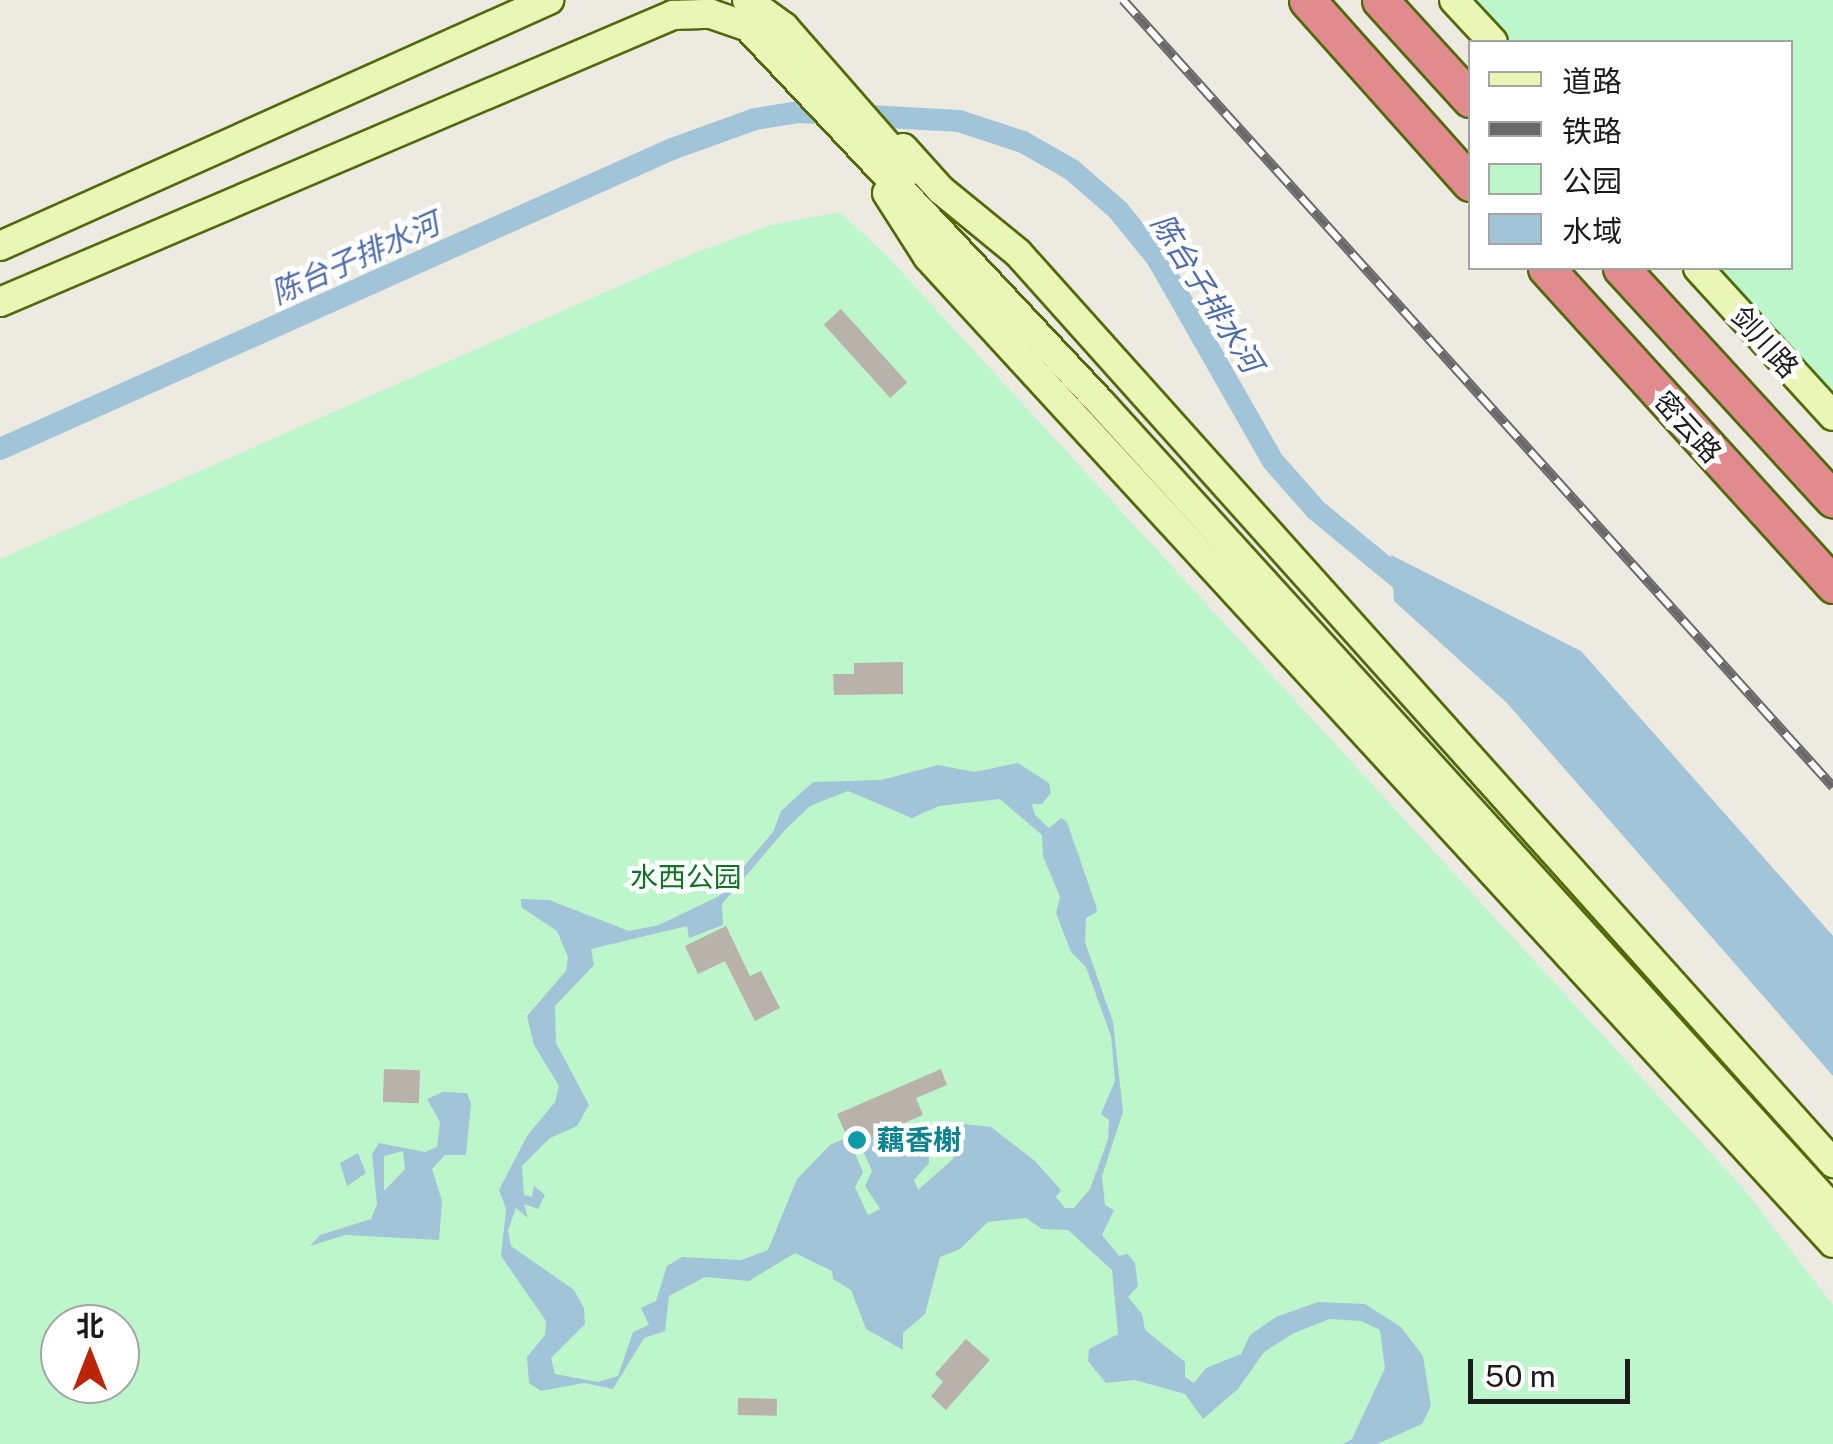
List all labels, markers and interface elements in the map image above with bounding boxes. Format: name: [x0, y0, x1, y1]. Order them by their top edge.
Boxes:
legend: [1468, 40, 1793, 270]
text: 道路: [1562, 63, 1622, 99]
text: 铁路: [1562, 113, 1622, 149]
text: 公园: [1562, 163, 1622, 199]
water label: 陈台子排水河: [265, 205, 445, 311]
water label: 陈台子排水河: [1144, 207, 1270, 379]
text: 水域: [1562, 213, 1622, 249]
street label: 剑川路: [1724, 300, 1806, 384]
street label: 密云路: [1647, 385, 1729, 469]
park label: 水西公园: [630, 860, 742, 894]
place label: 藕香榭: [877, 1123, 961, 1157]
marker: 藕香榭: [846, 1129, 868, 1151]
north arrow: [40, 1304, 140, 1404]
text: 北: [76, 1309, 104, 1342]
scale bar: [1473, 1339, 1636, 1401]
text: 50 m: [1485, 1358, 1556, 1394]

